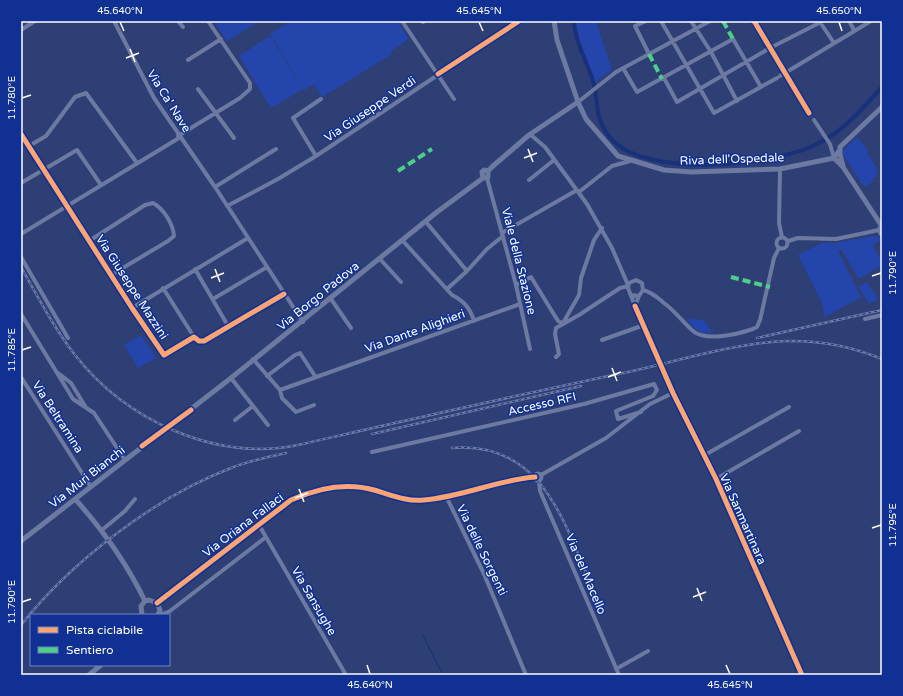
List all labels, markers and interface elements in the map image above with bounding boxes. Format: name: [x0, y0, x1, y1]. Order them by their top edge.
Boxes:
text: 45.640°N: [97, 5, 143, 17]
text: 45.645°N: [456, 5, 502, 17]
text: 45.650°N: [816, 5, 862, 17]
street label: Via Ca' Nave: [144, 67, 194, 135]
street label: Via Giuseppe Verdi: [322, 73, 418, 145]
text: 11.780°E: [6, 76, 18, 120]
street label: Riva dell'Ospedale: [679, 150, 785, 168]
street label: Viale della Stazione: [499, 206, 539, 316]
street label: Via Giuseppe Mazzini: [93, 232, 171, 342]
text: 11.790°E: [887, 251, 899, 295]
street label: Via Borgo Padova: [274, 259, 362, 333]
street label: Via Dante Alighieri: [363, 306, 467, 356]
text: 11.785°E: [6, 328, 18, 372]
street label: Via Beltramina: [30, 378, 86, 456]
street label: Accesso RFI: [507, 389, 577, 419]
street label: Via Muri Bianchi: [46, 443, 128, 511]
street label: Via Sanmartinara: [717, 471, 769, 567]
street label: Via Oriana Fallaci: [200, 490, 286, 560]
street label: Via delle Sorgenti: [454, 502, 510, 598]
text: 11.795°E: [887, 503, 899, 547]
street label: Via del Macello: [563, 532, 609, 616]
street label: Via Sansughe: [289, 564, 339, 638]
text: 11.790°E: [6, 580, 18, 624]
legend: [30, 614, 170, 666]
text: Pista ciclabile: [66, 623, 143, 637]
text: Sentiero: [66, 643, 113, 657]
text: 45.640°N: [347, 679, 393, 691]
text: 45.645°N: [707, 679, 753, 691]

